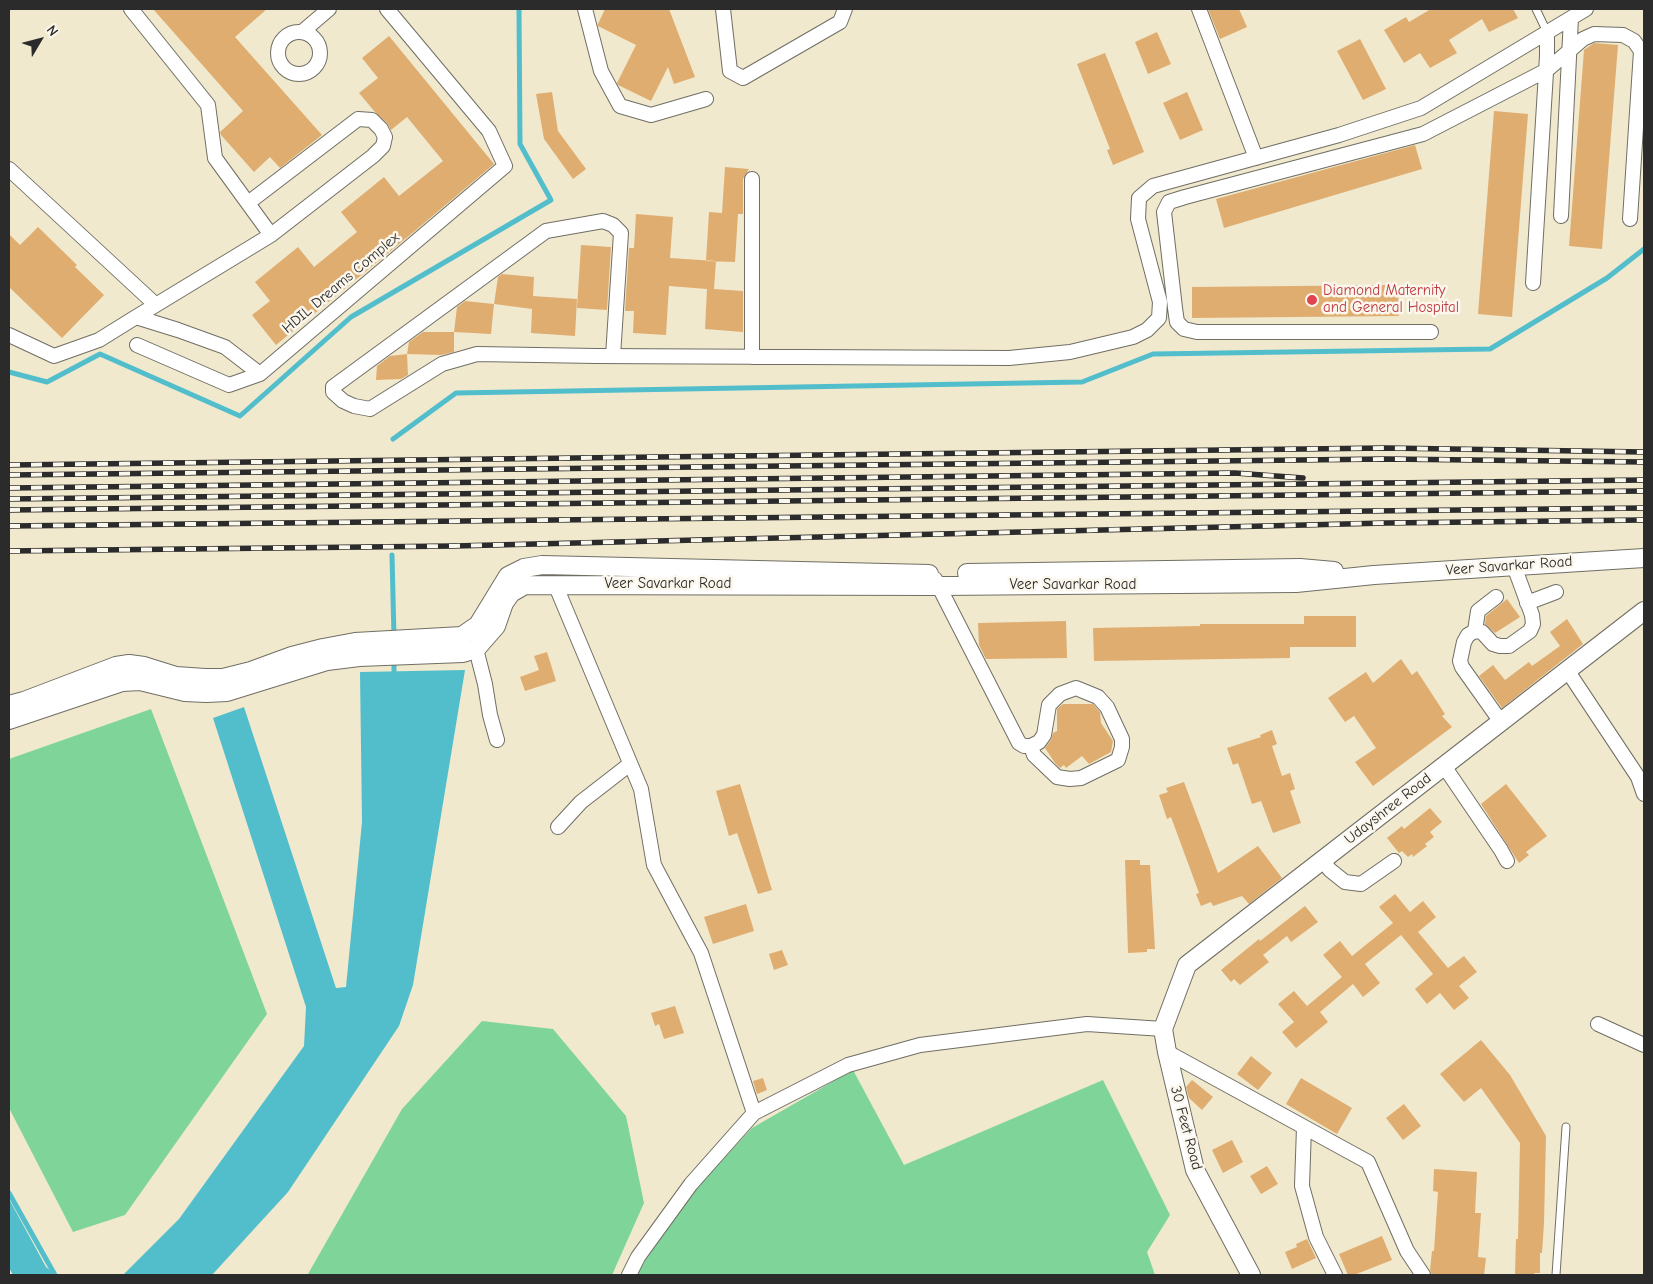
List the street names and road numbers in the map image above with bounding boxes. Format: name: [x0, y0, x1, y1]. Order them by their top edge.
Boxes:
street label: HDIL Dreams Complex: [279, 229, 403, 337]
street label: Veer Savarkar Road: [1445, 553, 1573, 579]
street label: Veer Savarkar Road: [605, 575, 731, 593]
street label: Veer Savarkar Road: [1010, 576, 1136, 594]
street label: Udayshree Road: [1341, 770, 1435, 848]
street label: 30 Feet Road: [1166, 1084, 1206, 1172]

